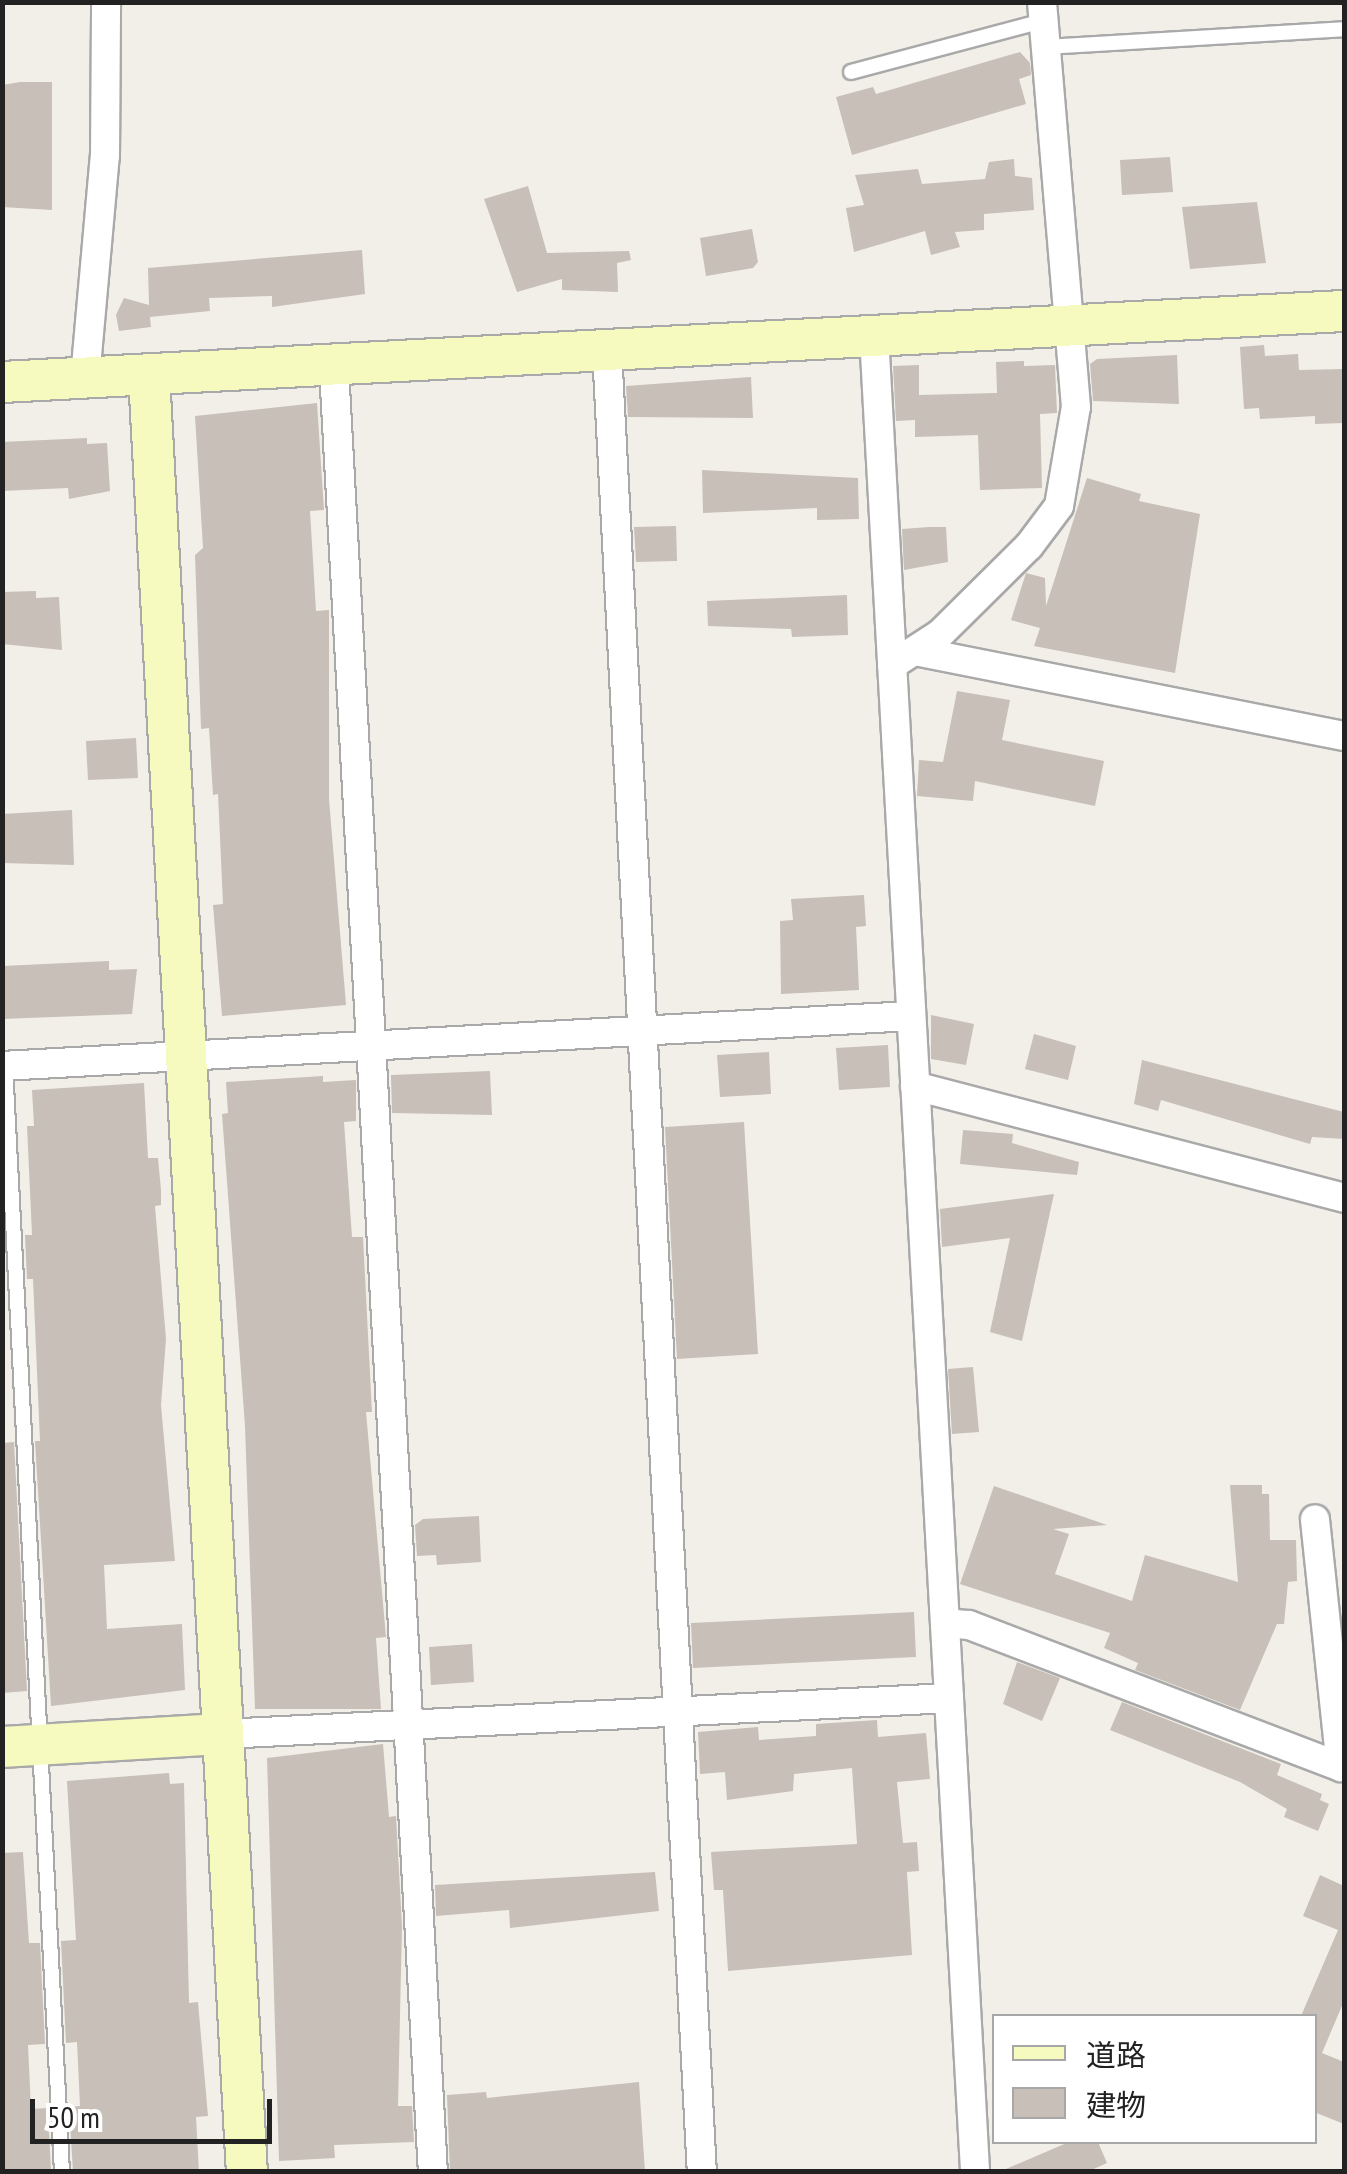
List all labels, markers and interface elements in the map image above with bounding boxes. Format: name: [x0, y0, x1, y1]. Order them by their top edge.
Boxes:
legend: [992, 2014, 1317, 2144]
text: 道路: [1086, 2035, 1146, 2074]
scale bar: [35, 2079, 278, 2141]
text: 建物: [1086, 2085, 1146, 2124]
text: 50 m: [47, 2097, 100, 2136]

